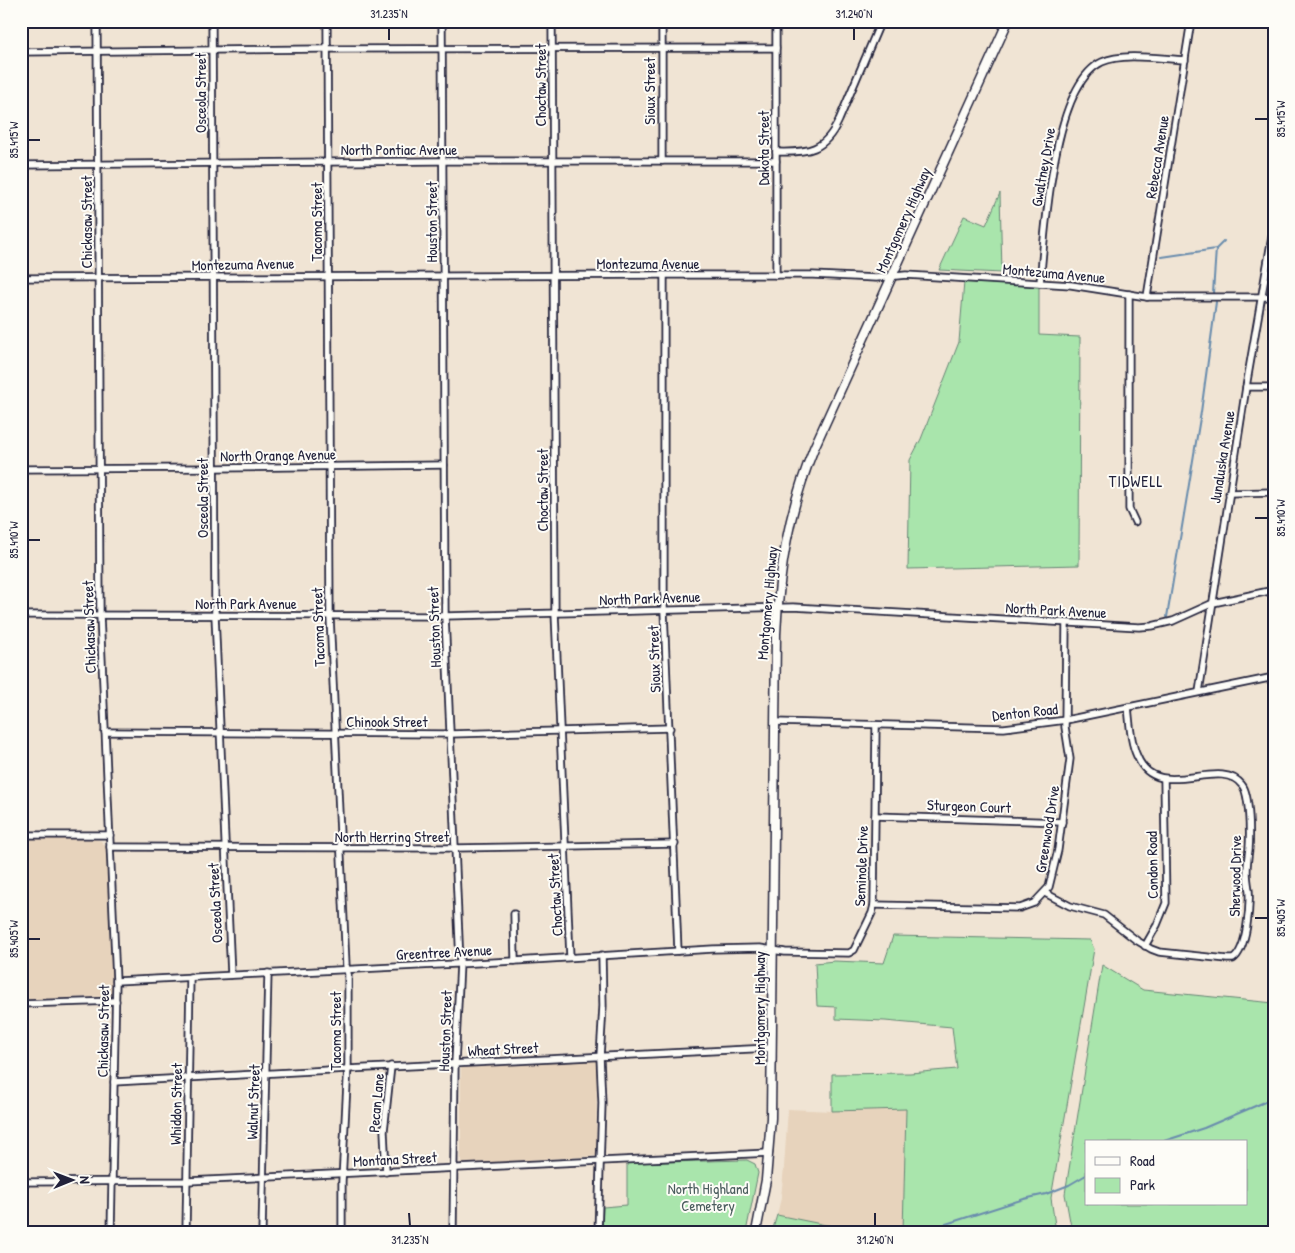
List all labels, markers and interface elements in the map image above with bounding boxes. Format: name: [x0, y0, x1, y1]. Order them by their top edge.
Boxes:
text: 31.235°N: [370, 5, 408, 22]
text: 31.240°N: [836, 5, 872, 22]
street label: Choctaw Street: [530, 43, 551, 126]
street label: Osceola Street: [190, 52, 211, 133]
street label: Sioux Street: [639, 56, 660, 125]
text: 85.415°W: [1272, 100, 1289, 137]
street label: Dakota Street: [753, 110, 774, 185]
street label: Rebecca Avenue: [1140, 114, 1174, 200]
text: 85.415°W: [5, 121, 22, 158]
street label: Gwaltney Drive: [1026, 126, 1060, 208]
street label: North Pontiac Avenue: [341, 139, 457, 160]
street label: Montgomery Highway: [870, 164, 936, 276]
street label: Chickasaw Street: [76, 175, 97, 268]
street label: Houston Street: [421, 181, 442, 263]
street label: Tacoma Street: [306, 182, 327, 262]
street label: Montezuma Avenue: [191, 253, 295, 275]
street label: Montezuma Avenue: [597, 253, 699, 274]
street label: Montezuma Avenue: [1002, 258, 1106, 288]
street label: Junaluska Avenue: [1204, 409, 1240, 505]
street label: North Orange Avenue: [220, 443, 336, 467]
street label: Choctaw Street: [532, 448, 553, 531]
street label: Osceola Street: [192, 457, 213, 538]
district label: TIDWELL: [1109, 470, 1163, 492]
text: 85.410°W: [1272, 499, 1289, 537]
text: 85.410°W: [5, 521, 22, 559]
street label: Montgomery Highway: [752, 545, 782, 661]
street label: Chickasaw Street: [77, 579, 101, 674]
street label: Houston Street: [422, 585, 446, 668]
street label: Tacoma Street: [306, 586, 330, 667]
street label: North Park Avenue: [599, 586, 701, 610]
street label: North Park Avenue: [195, 593, 297, 614]
street label: North Park Avenue: [1005, 597, 1107, 623]
street label: Sioux Street: [642, 624, 666, 693]
street label: Denton Road: [991, 698, 1059, 726]
street label: Chinook Street: [346, 711, 429, 732]
street label: Greenwood Drive: [1030, 784, 1064, 874]
street label: Sturgeon Court: [927, 794, 1012, 818]
street label: Seminole Drive: [849, 825, 873, 907]
street label: North Herring Street: [335, 826, 450, 847]
street label: Condon Road: [1141, 831, 1163, 899]
street label: Sherwood Drive: [1224, 835, 1246, 917]
street label: Choctaw Street: [542, 852, 568, 937]
street label: Osceola Street: [202, 862, 228, 944]
text: 85.405°W: [1272, 898, 1289, 937]
text: 85.405°W: [5, 919, 22, 958]
street label: Greentree Avenue: [395, 939, 493, 965]
street label: Montgomery Highway: [749, 951, 770, 1065]
street label: Chickasaw Street: [92, 984, 114, 1078]
street label: Houston Street: [433, 989, 457, 1072]
street label: Tacoma Street: [325, 991, 346, 1071]
street label: Wheat Street: [467, 1037, 540, 1061]
street label: Whiddon Street: [165, 1062, 187, 1145]
street label: Walnut Street: [241, 1063, 265, 1140]
street label: Pecan Lane: [363, 1073, 389, 1133]
legend: [1085, 1140, 1248, 1206]
street label: Montana Street: [353, 1146, 438, 1172]
text: Road: [1130, 1150, 1155, 1171]
north arrow: [48, 1156, 98, 1206]
text: Park: [1130, 1174, 1155, 1195]
text: N: [76, 1176, 95, 1184]
park label: North Highland Cemetery: [668, 1178, 748, 1216]
text: 31.235°N: [391, 1231, 429, 1248]
text: 31.240°N: [857, 1231, 893, 1248]

